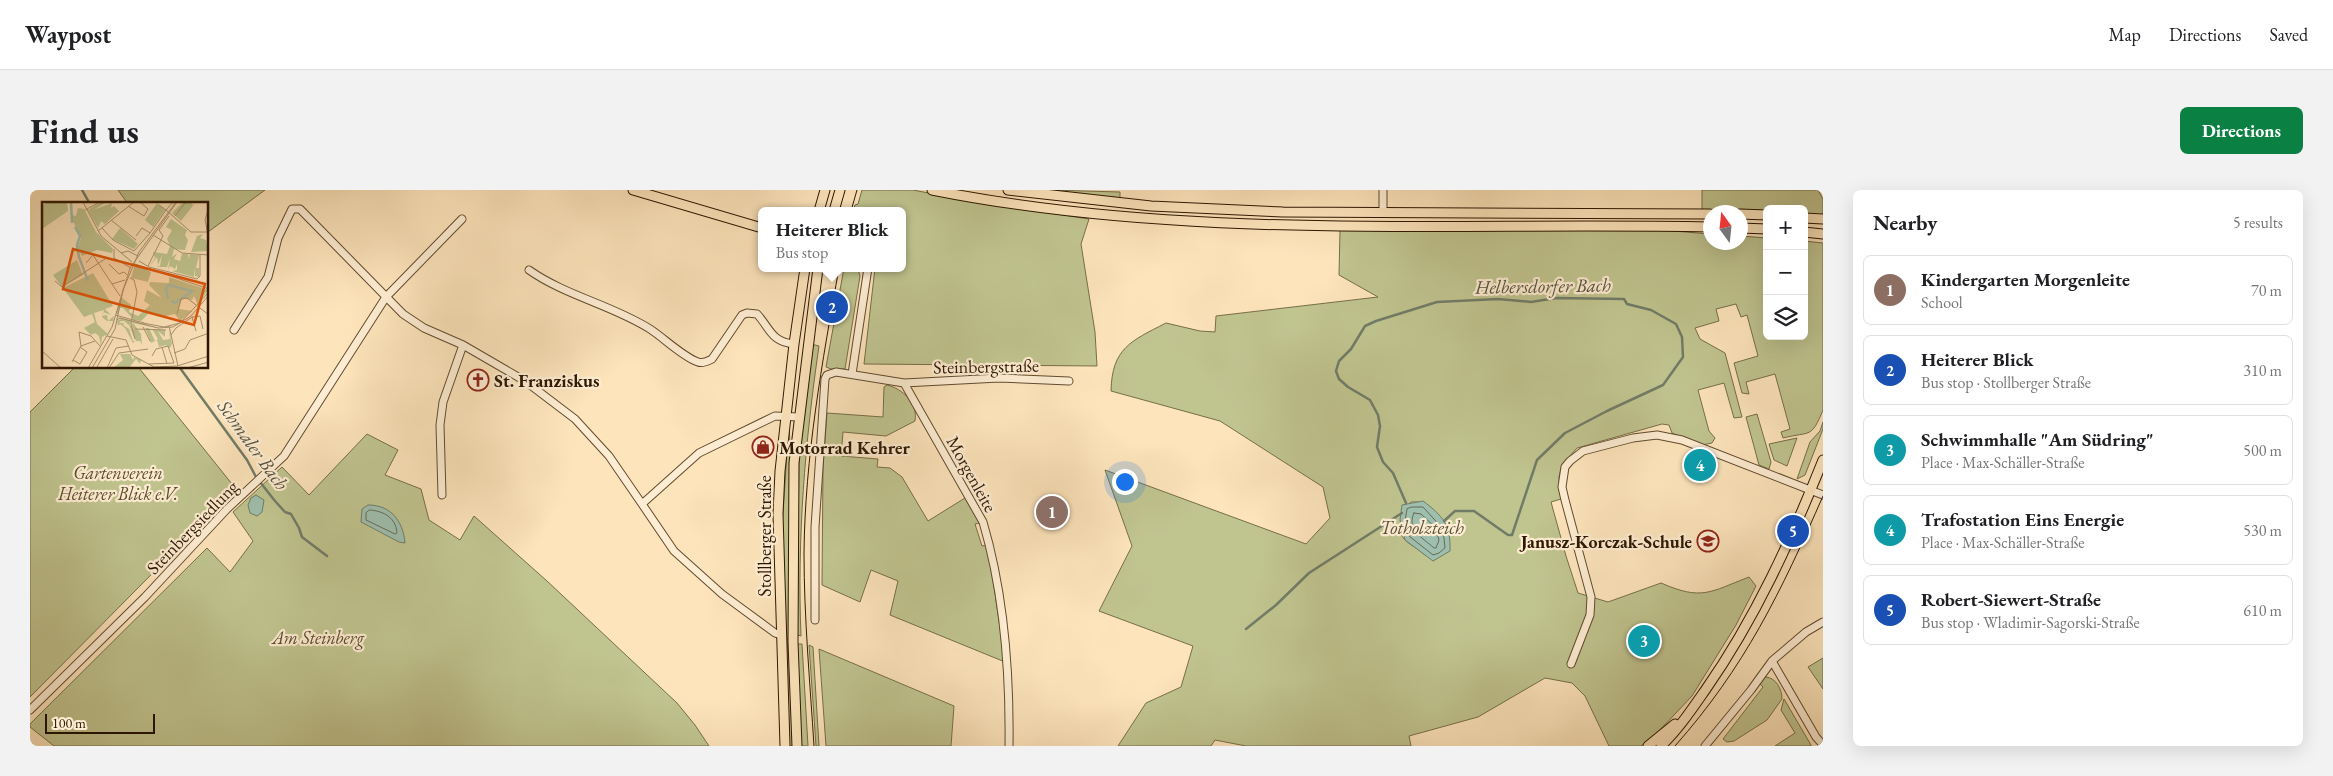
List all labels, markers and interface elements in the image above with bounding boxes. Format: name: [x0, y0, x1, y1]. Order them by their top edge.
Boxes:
text: Waypost: [25, 19, 111, 50]
text: Map: [2109, 23, 2141, 46]
text: Directions: [2169, 23, 2241, 46]
text: Saved: [2269, 23, 2308, 46]
button: Directions: [2180, 107, 2303, 154]
text: Find us: [30, 108, 139, 153]
inset map: [42, 202, 209, 369]
north arrow: [1703, 205, 1748, 250]
map controls: [1763, 205, 1808, 340]
button: +: [1763, 205, 1808, 250]
popup: [758, 207, 906, 272]
text: Nearby: [1873, 209, 1937, 236]
text: 5 results: [2233, 212, 2283, 233]
text: Heiterer Blick: [776, 217, 888, 242]
text: Bus stop: [776, 242, 828, 263]
button: −: [1763, 250, 1808, 295]
text: Kindergarten Morgenleite: [1921, 267, 2130, 292]
water label: Helbersdorfer Bach: [1474, 272, 1611, 300]
text: 1: [1886, 280, 1894, 301]
text: 70 m: [2251, 280, 2282, 301]
pin: 2: [816, 288, 848, 326]
text: School: [1921, 292, 1963, 313]
button: layers: [1763, 295, 1808, 340]
text: Heiterer Blick: [1921, 347, 2034, 372]
street label: Steinbergstraße: [933, 354, 1039, 378]
text: 2: [1886, 360, 1894, 381]
text: 310 m: [2243, 360, 2282, 381]
church icon: St. Franziskus: [466, 368, 490, 392]
place label: St. Franziskus: [494, 369, 599, 392]
text: Bus stop · Stollberger Straße: [1921, 372, 2091, 393]
water label: Schmaler Bach: [211, 394, 294, 495]
text: Schwimmhalle "Am Südring": [1921, 427, 2154, 452]
street label: Morgenleite: [942, 432, 1002, 516]
shop icon: Motorrad Kehrer: [751, 435, 775, 459]
place label: Motorrad Kehrer: [779, 436, 911, 459]
text: 3: [1886, 440, 1894, 461]
text: 500 m: [2243, 440, 2282, 461]
pin: 4: [1684, 446, 1716, 484]
text: Place · Max-Schäller-Straße: [1921, 452, 2085, 473]
park label: Gartenverein Heiterer Blick e.V.: [57, 461, 178, 505]
your location: [1112, 469, 1138, 495]
street label: Steinbergsiedlung: [141, 475, 243, 579]
street label: Stollberger Straße: [753, 475, 776, 597]
pin: 1: [1036, 493, 1068, 531]
text: Trafostation Eins Energie: [1921, 507, 2124, 532]
pin: 5: [1777, 512, 1809, 550]
water label: Totholzteich: [1380, 515, 1464, 540]
text: 4: [1886, 520, 1894, 541]
text: 530 m: [2243, 520, 2282, 541]
school or university icon: Janusz-Korczak-Schule: [1696, 529, 1720, 553]
place label: Janusz-Korczak-Schule: [1519, 530, 1692, 553]
text: Place · Max-Schäller-Straße: [1921, 532, 2085, 553]
text: Robert-Siewert-Straße: [1921, 587, 2101, 612]
text: 5: [1886, 600, 1894, 621]
text: 610 m: [2243, 600, 2282, 621]
text: Bus stop · Wladimir-Sagorski-Straße: [1921, 612, 2140, 633]
pin: 3: [1628, 622, 1660, 660]
park label: Am Steinberg: [270, 626, 364, 650]
scale bar: [45, 711, 155, 734]
text: 100 m: [52, 714, 86, 732]

